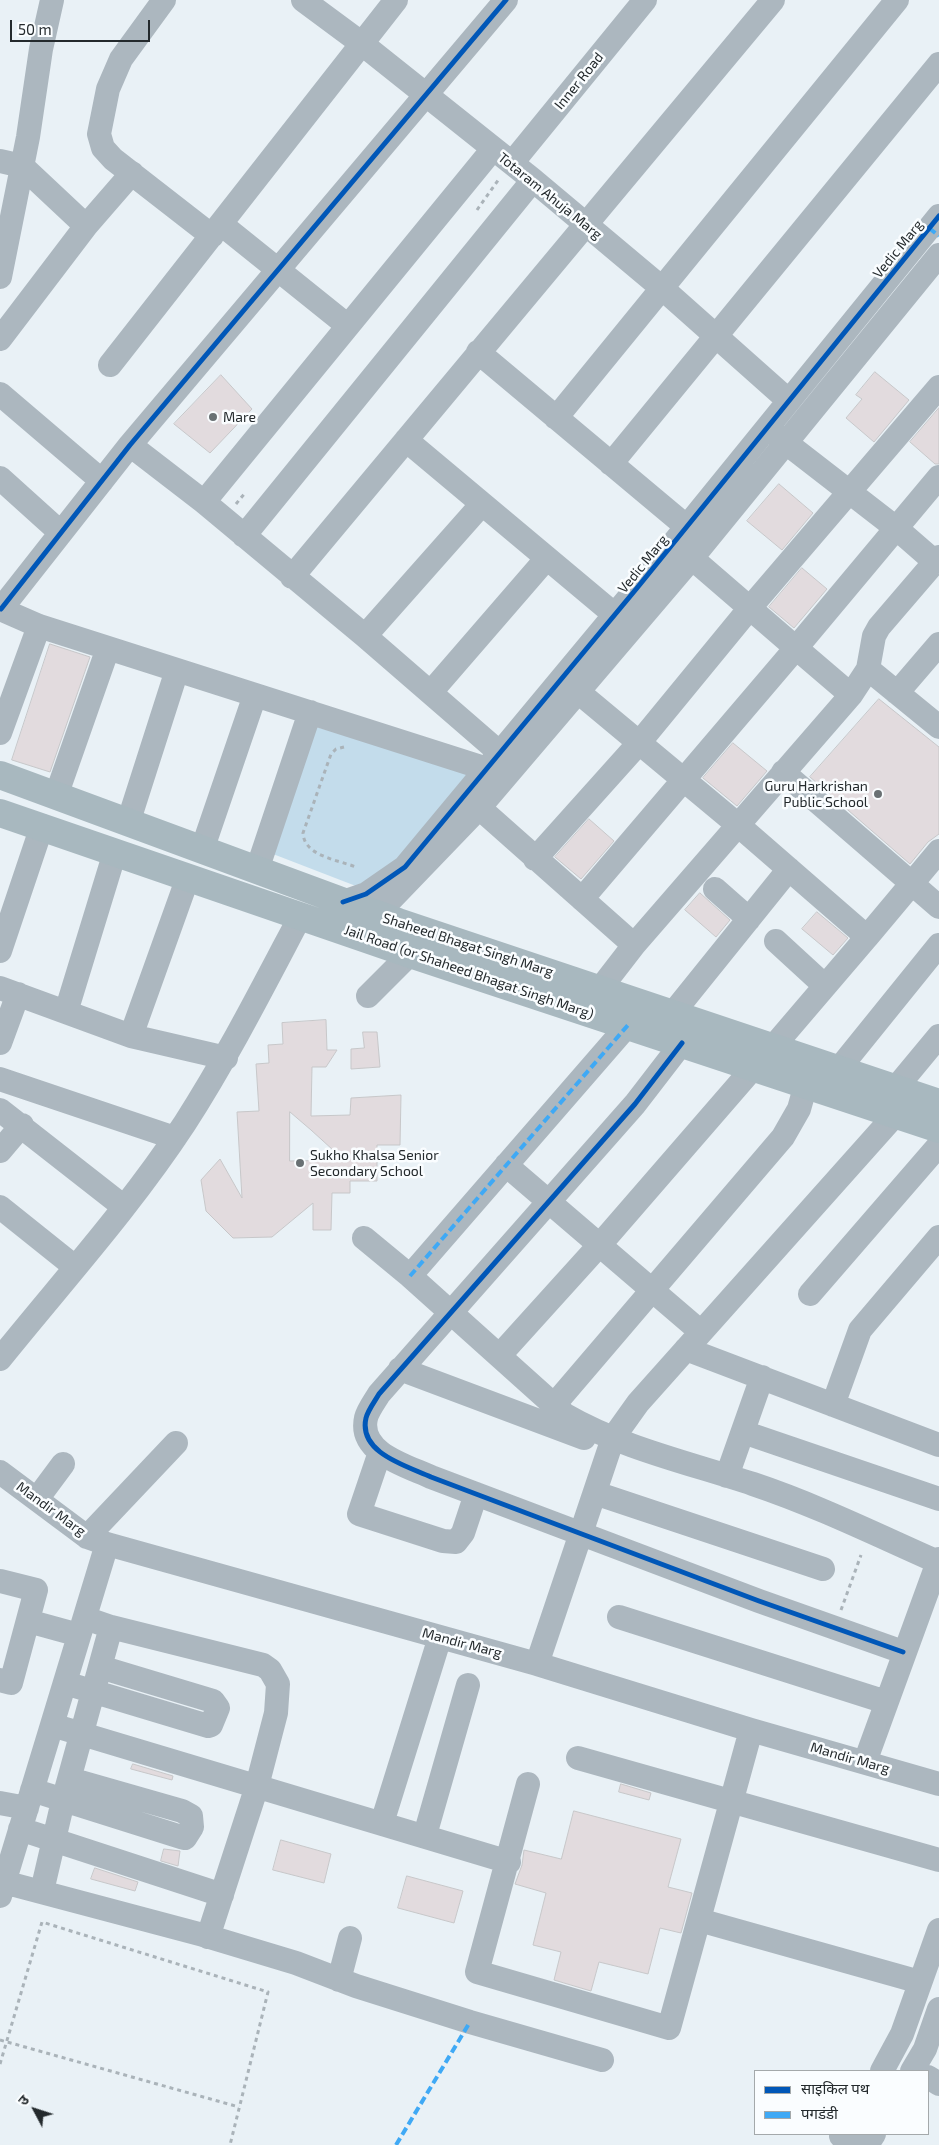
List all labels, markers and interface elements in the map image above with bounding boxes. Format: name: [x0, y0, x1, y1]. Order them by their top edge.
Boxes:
scale bar: [12, 10, 152, 42]
text: 50 m: [18, 20, 52, 38]
street label: Inner Road: [551, 49, 607, 113]
street label: Totaram Ahuja Marg: [495, 149, 605, 243]
street label: Vedic Marg: [869, 216, 927, 282]
place label: Mare: [223, 409, 256, 425]
marker: Mare: [207, 411, 219, 423]
street label: Vedic Marg: [614, 531, 672, 597]
place label: Guru Harkrishan Public School: [765, 778, 868, 810]
marker: Guru Harkrishan Public School: [872, 788, 884, 800]
street label: Shaheed Bhagat Singh Marg: [381, 909, 555, 981]
street label: Jail Road (or Shaheed Bhagat Singh Marg): [342, 921, 596, 1023]
place label: Sukho Khalsa Senior Secondary School: [310, 1147, 439, 1180]
marker: Sukho Khalsa Senior Secondary School: [294, 1157, 306, 1169]
street label: Mandir Marg: [13, 1478, 89, 1540]
street label: Mandir Marg: [420, 1624, 504, 1662]
street label: Mandir Marg: [808, 1739, 892, 1777]
legend: [754, 2070, 929, 2135]
text: साइकिल पथ: [801, 2079, 869, 2097]
north arrow: [10, 2085, 60, 2135]
text: उ: [14, 2091, 32, 2109]
text: पगडंडी: [801, 2104, 838, 2122]

